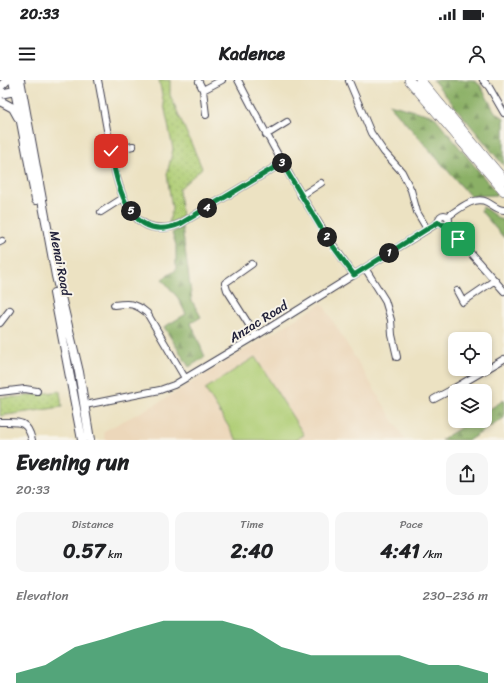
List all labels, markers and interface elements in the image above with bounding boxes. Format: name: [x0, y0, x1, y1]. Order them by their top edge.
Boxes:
text: 20:33: [20, 1, 59, 27]
text: Kadence: [219, 38, 285, 70]
icon: menu: [16, 43, 38, 65]
icon: person: [466, 43, 488, 65]
pin: [94, 134, 128, 168]
icon: check: [100, 140, 122, 162]
pin: 3: [272, 153, 292, 173]
text: 3: [279, 153, 285, 172]
pin: 4: [197, 198, 217, 218]
text: 4: [204, 198, 210, 217]
pin: 5: [121, 201, 141, 221]
text: 5: [128, 201, 134, 220]
pin: [441, 222, 475, 256]
pin: 2: [317, 227, 337, 247]
text: 2: [324, 227, 330, 246]
icon: arrive: [447, 228, 469, 250]
street label: Menai Road: [43, 229, 78, 299]
pin: 1: [379, 243, 399, 263]
text: 1: [387, 243, 391, 262]
street label: Anzac Road: [223, 294, 293, 349]
map controls: [448, 332, 492, 428]
button: locate: [448, 332, 492, 376]
button: layers: [448, 384, 492, 428]
text: Evening run: [16, 443, 129, 482]
button: share: [446, 453, 488, 495]
text: 20:33: [16, 478, 50, 501]
text: Distance: [72, 515, 114, 534]
text: Time: [240, 515, 264, 534]
text: Pace: [400, 515, 423, 534]
text: 0.57: [63, 534, 105, 569]
text: 2:40: [231, 534, 273, 569]
text: 4:41: [380, 534, 420, 569]
text: km: [105, 545, 122, 564]
text: /km: [420, 545, 442, 564]
text: Elevation: [16, 584, 69, 607]
text: 230–236 m: [422, 584, 488, 607]

